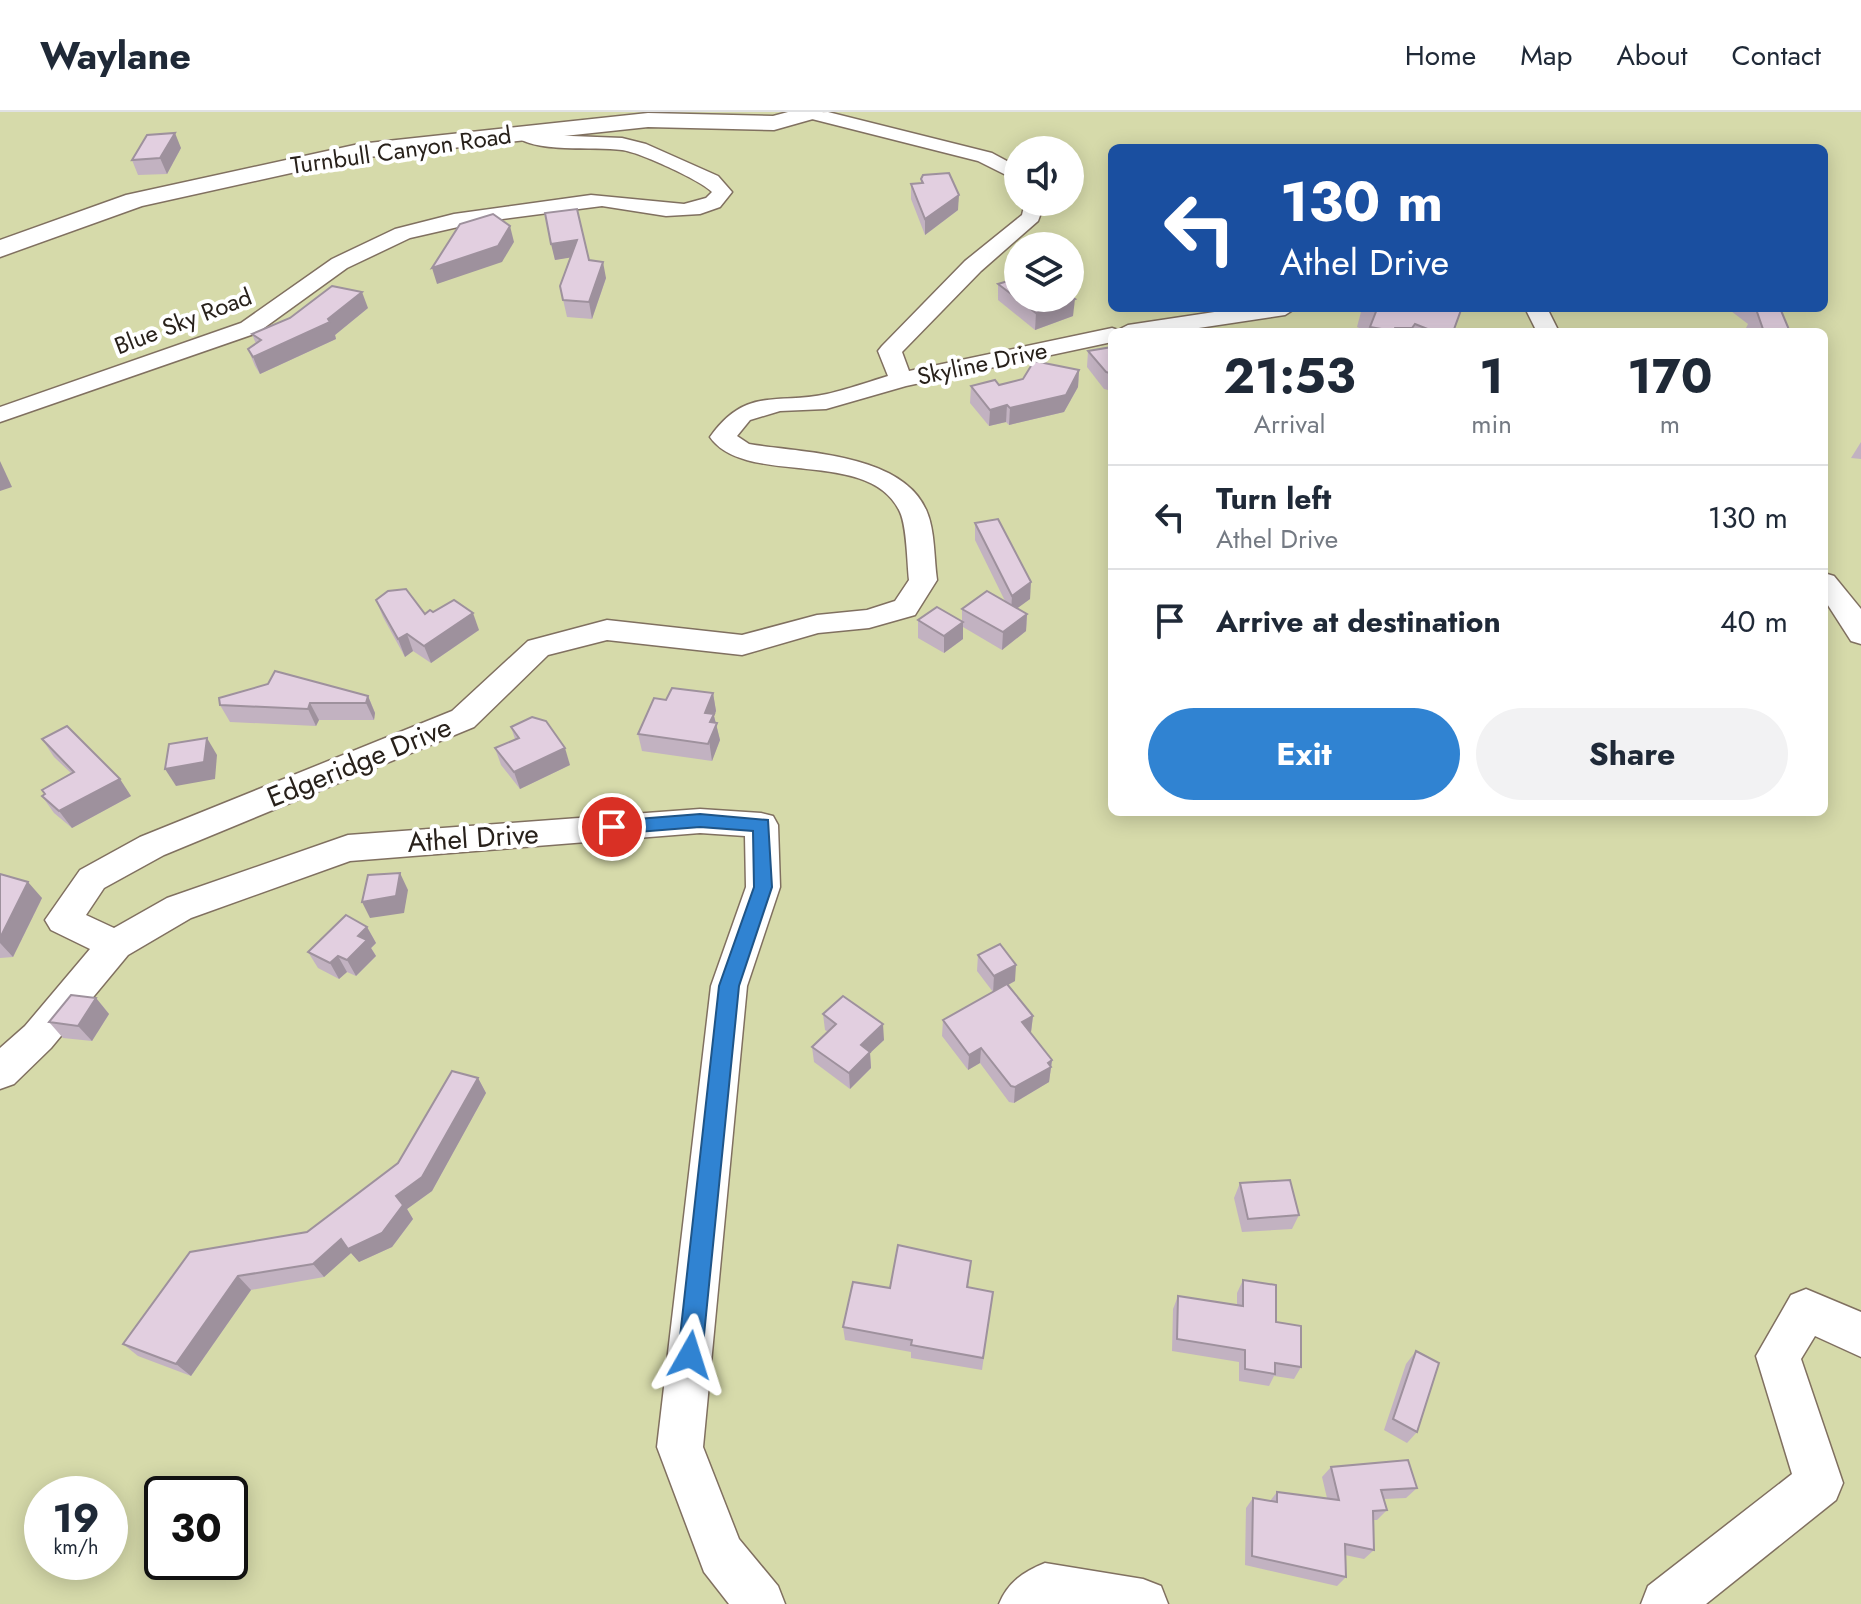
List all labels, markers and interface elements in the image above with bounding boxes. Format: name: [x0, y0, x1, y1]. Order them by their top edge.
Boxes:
text: Waylane: [40, 28, 191, 83]
text: Home: [1405, 35, 1476, 76]
text: Map: [1520, 35, 1572, 76]
text: About: [1616, 35, 1688, 76]
text: Contact: [1732, 35, 1821, 76]
street label: Turnbull Canyon Road: [288, 117, 514, 183]
map controls: [1004, 136, 1084, 312]
button: sound: [1004, 136, 1084, 216]
text: 130 m: [1280, 161, 1443, 242]
icon: left: [1148, 176, 1252, 280]
button: layers: [1004, 232, 1084, 312]
text: Athel Drive: [1280, 236, 1449, 288]
street label: Blue Sky Road: [109, 279, 257, 363]
street label: Skyline Drive: [914, 332, 1050, 394]
text: 21:53: [1223, 342, 1356, 411]
text: 1: [1479, 342, 1504, 411]
text: 170: [1627, 342, 1712, 411]
text: Arrival: [1254, 405, 1325, 443]
text: min: [1471, 405, 1512, 443]
text: m: [1660, 405, 1680, 443]
text: Turn left: [1216, 477, 1331, 520]
icon: left: [1148, 495, 1192, 539]
text: 130 m: [1708, 496, 1788, 539]
text: Athel Drive: [1216, 520, 1338, 558]
icon: arrive: [1148, 599, 1192, 643]
text: Arrive at destination: [1216, 600, 1501, 643]
text: 40 m: [1720, 600, 1788, 643]
street label: Edgeridge Drive: [261, 706, 457, 818]
button: Exit: [1148, 708, 1460, 800]
button: Share: [1476, 708, 1788, 800]
pin: [578, 793, 646, 861]
icon: arrive: [590, 805, 634, 849]
street label: Athel Drive: [406, 813, 540, 863]
position arrow: [648, 1313, 732, 1397]
speed limit sign: 30: [144, 1476, 248, 1580]
text: 19: [52, 1489, 100, 1547]
text: km/h: [53, 1533, 99, 1562]

